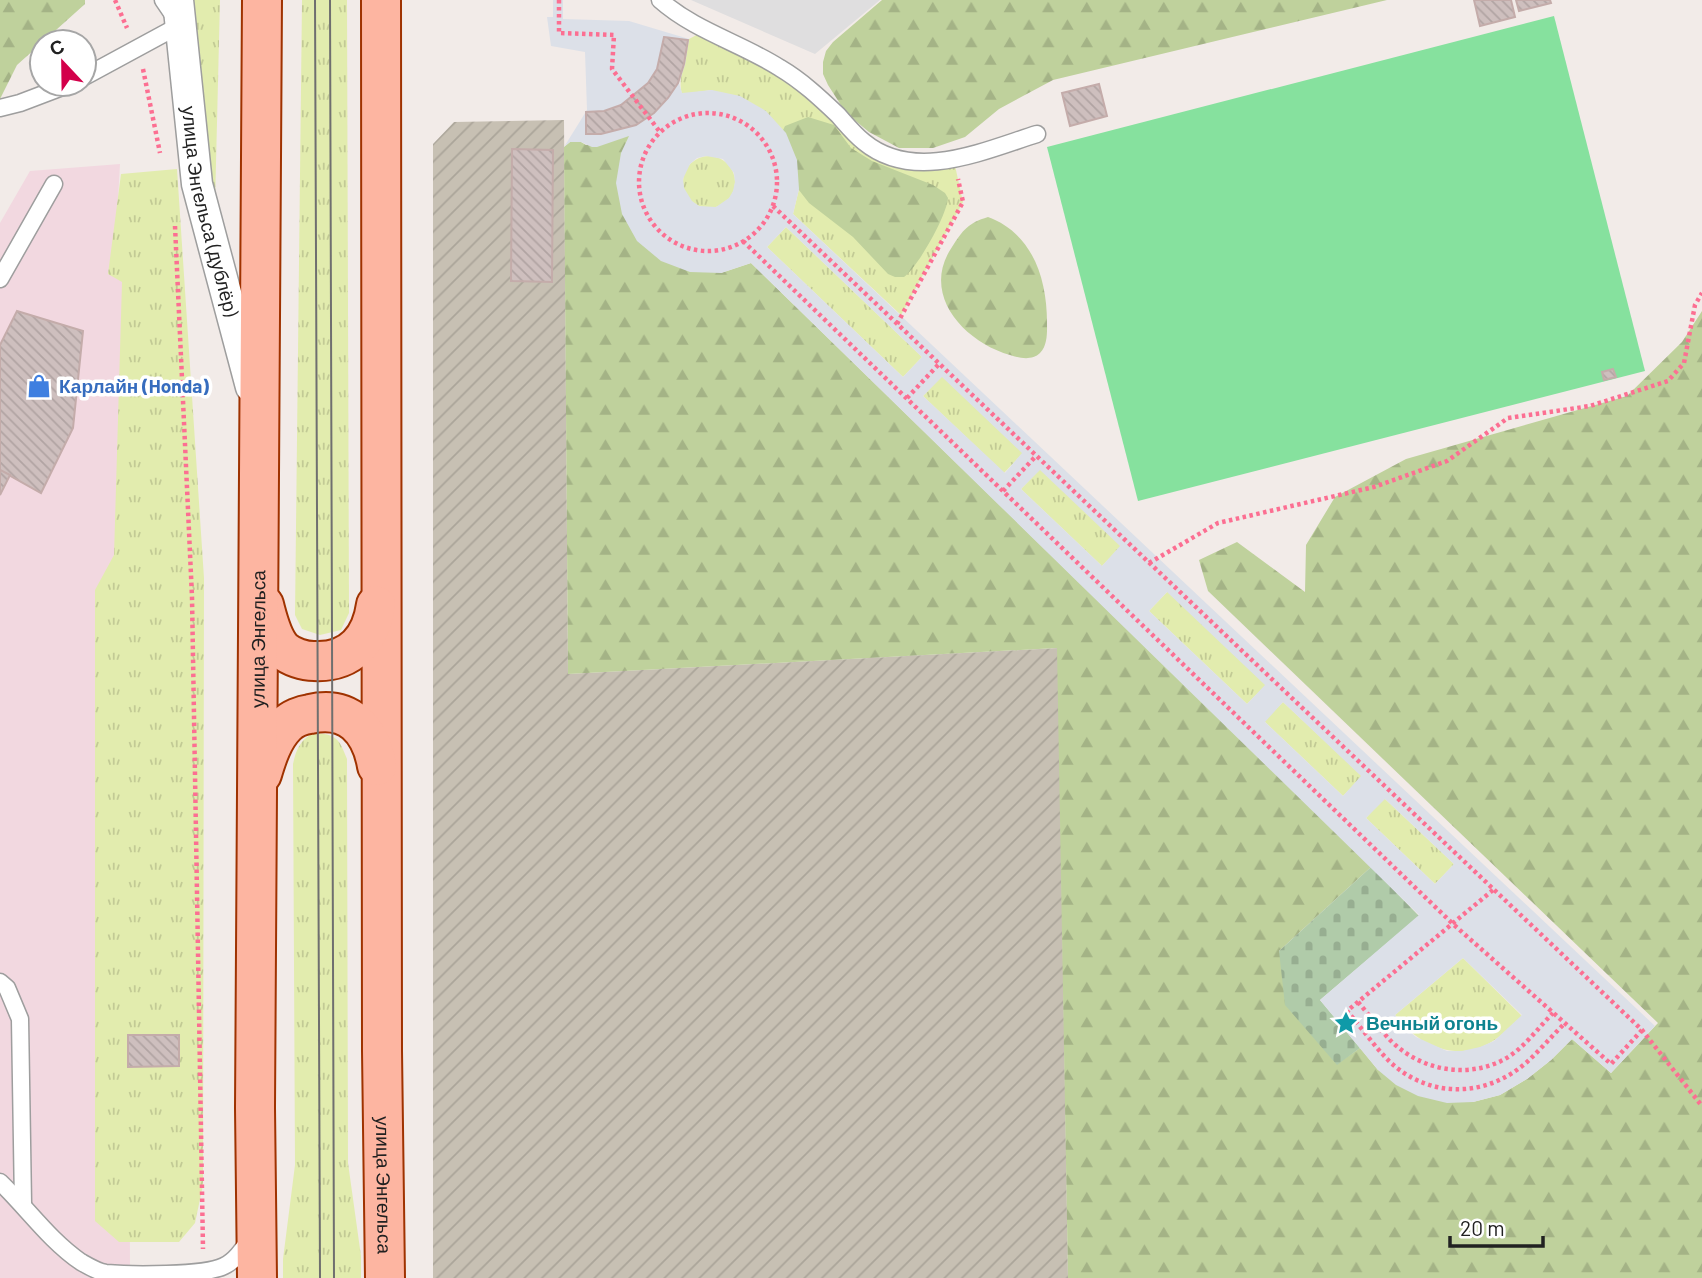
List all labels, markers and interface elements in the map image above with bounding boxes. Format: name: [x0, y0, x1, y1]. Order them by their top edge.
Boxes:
north arrow: [28, 28, 98, 98]
text: С: [46, 33, 67, 60]
street label: улица Энгельса (дублёр): [178, 105, 244, 320]
shop icon: Карлайн (Honda): [25, 372, 53, 400]
place label: Карлайн (Honda): [59, 374, 209, 397]
street label: улица Энгельса: [246, 570, 269, 708]
place icon: Вечный огонь: [1332, 1009, 1360, 1037]
place label: Вечный огонь: [1366, 1011, 1498, 1034]
street label: улица Энгельса: [372, 1116, 397, 1254]
scale bar: [1450, 1204, 1543, 1248]
text: 20 m: [1460, 1215, 1505, 1240]

